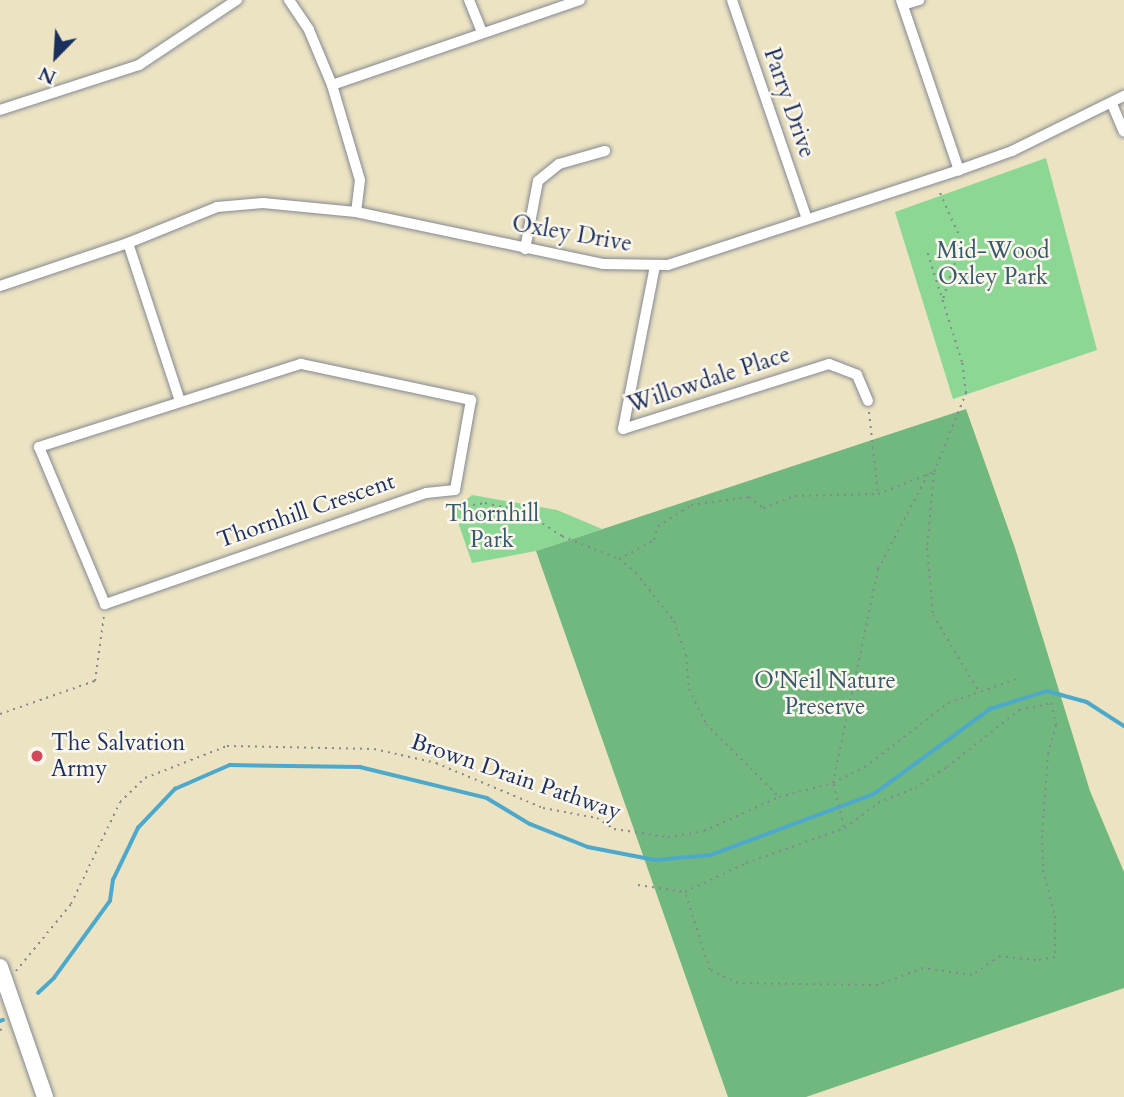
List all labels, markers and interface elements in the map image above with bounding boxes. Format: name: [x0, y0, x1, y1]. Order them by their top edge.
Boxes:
north arrow: [21, 21, 91, 91]
street label: Parry Drive: [757, 44, 821, 162]
text: N: [35, 60, 60, 90]
street label: Oxley Drive: [510, 210, 634, 258]
park label: Mid-Wood Oxley Park: [936, 237, 1050, 291]
street label: Willowdale Place: [624, 341, 794, 419]
street label: Thornhill Crescent: [214, 468, 398, 554]
park label: Thornhill Park: [445, 500, 539, 554]
park label: O'Neil Nature Preserve: [754, 667, 896, 721]
street label: Brown Drain Pathway: [407, 728, 625, 826]
place label: The Salvation Army: [51, 729, 185, 783]
marker: The Salvation Army: [29, 748, 45, 764]

